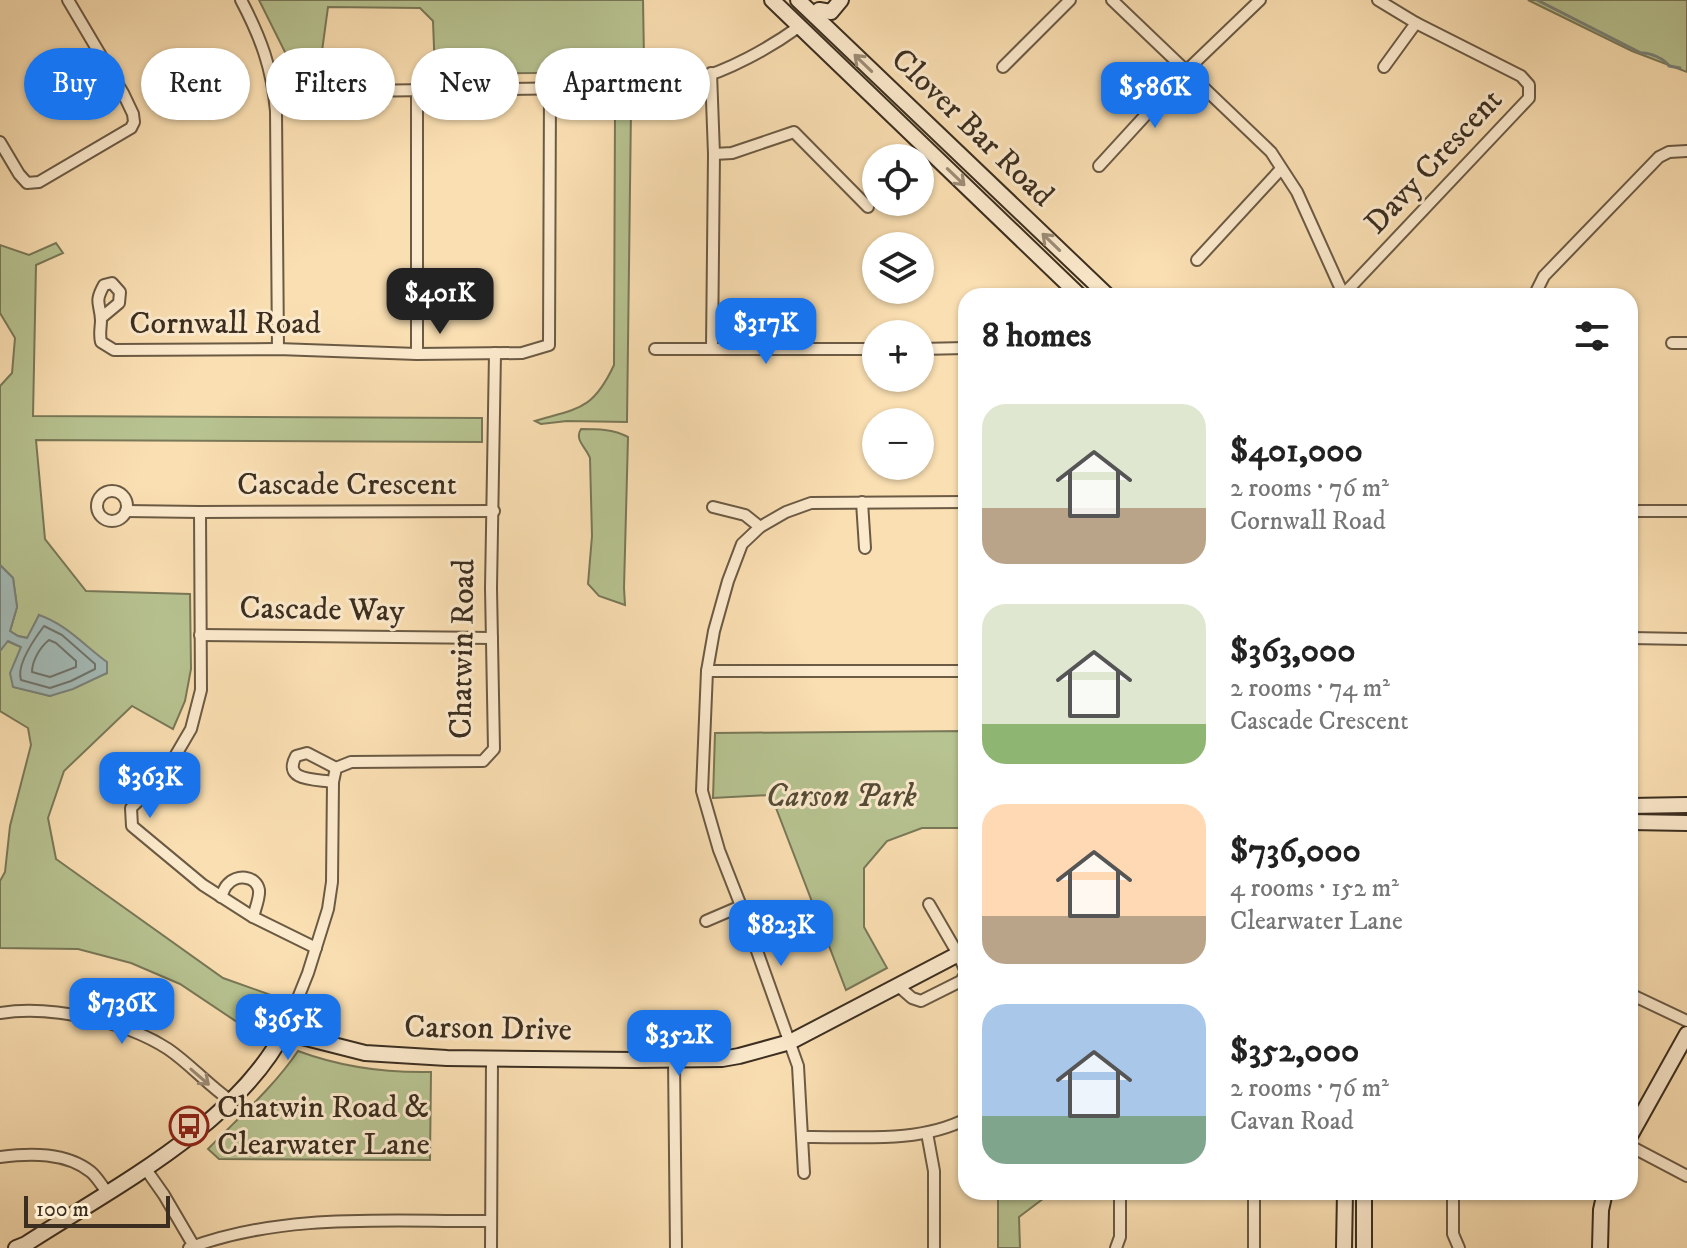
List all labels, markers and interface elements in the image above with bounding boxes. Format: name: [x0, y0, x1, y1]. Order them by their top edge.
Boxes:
street label: Clover Bar Road: [882, 40, 1062, 216]
chip: Buy: [24, 48, 125, 120]
chip: Rent: [141, 48, 250, 120]
chip: Filters: [266, 48, 395, 120]
chip: New: [411, 48, 519, 120]
chip: Apartment: [535, 48, 710, 120]
one-way arrow: [853, 53, 873, 72]
pin: $586K: [1099, 62, 1211, 130]
text: $586K: [1119, 71, 1191, 104]
street label: Davy Crescent: [1357, 81, 1511, 243]
map controls: [862, 144, 934, 480]
button: locate: [862, 144, 934, 216]
one-way arrow: [946, 167, 966, 186]
button: layers: [862, 232, 934, 304]
one-way arrow: [1042, 233, 1061, 252]
pin: $401K: [384, 268, 496, 336]
text: $401K: [405, 277, 475, 310]
pin: $317K: [710, 298, 822, 366]
street label: Cornwall Road: [129, 304, 321, 344]
text: $317K: [733, 307, 799, 340]
icon: filters: [1570, 314, 1614, 358]
text: 8 homes: [982, 315, 1091, 357]
button: +: [862, 320, 934, 392]
button: −: [862, 408, 934, 480]
text: $401,000: [1230, 430, 1363, 472]
icon: home: [1046, 436, 1142, 532]
street label: Cascade Crescent: [237, 465, 457, 505]
text: 2 rooms · 76 m²: [1230, 472, 1389, 505]
text: Cornwall Road: [1230, 505, 1386, 538]
street label: Chatwin Road: [441, 558, 485, 740]
street label: Cascade Way: [239, 589, 406, 631]
text: $363,000: [1230, 630, 1356, 672]
icon: home: [1046, 636, 1142, 732]
text: 2 rooms · 74 m²: [1230, 672, 1390, 705]
text: Cascade Crescent: [1230, 705, 1409, 738]
pin: $363K: [94, 752, 206, 820]
text: $363K: [117, 761, 183, 794]
park label: Carson Park: [766, 777, 917, 817]
text: $736,000: [1230, 830, 1361, 872]
icon: home: [1046, 836, 1142, 932]
text: 4 rooms · 152 m²: [1230, 872, 1399, 905]
pin: $823K: [725, 900, 837, 968]
text: Clearwater Lane: [1230, 905, 1403, 938]
text: $823K: [747, 909, 815, 942]
pin: $736K: [66, 978, 178, 1046]
text: $736K: [87, 987, 157, 1020]
pin: $365K: [232, 994, 344, 1062]
text: $365K: [254, 1003, 322, 1036]
street label: Carson Drive: [404, 1008, 572, 1050]
pin: $352K: [623, 1010, 735, 1078]
text: $352K: [645, 1019, 713, 1052]
text: $352,000: [1230, 1030, 1359, 1072]
icon: home: [1046, 1036, 1142, 1132]
one-way arrow: [190, 1068, 210, 1086]
text: 2 rooms · 76 m²: [1230, 1072, 1389, 1105]
place label: Chatwin Road & Clearwater Lane: [217, 1088, 430, 1165]
bus stop icon: Chatwin Road & Clearwater Lane: [168, 1105, 210, 1147]
text: Cavan Road: [1230, 1105, 1354, 1138]
scale bar: [24, 1192, 170, 1228]
text: 100 m: [36, 1196, 89, 1223]

